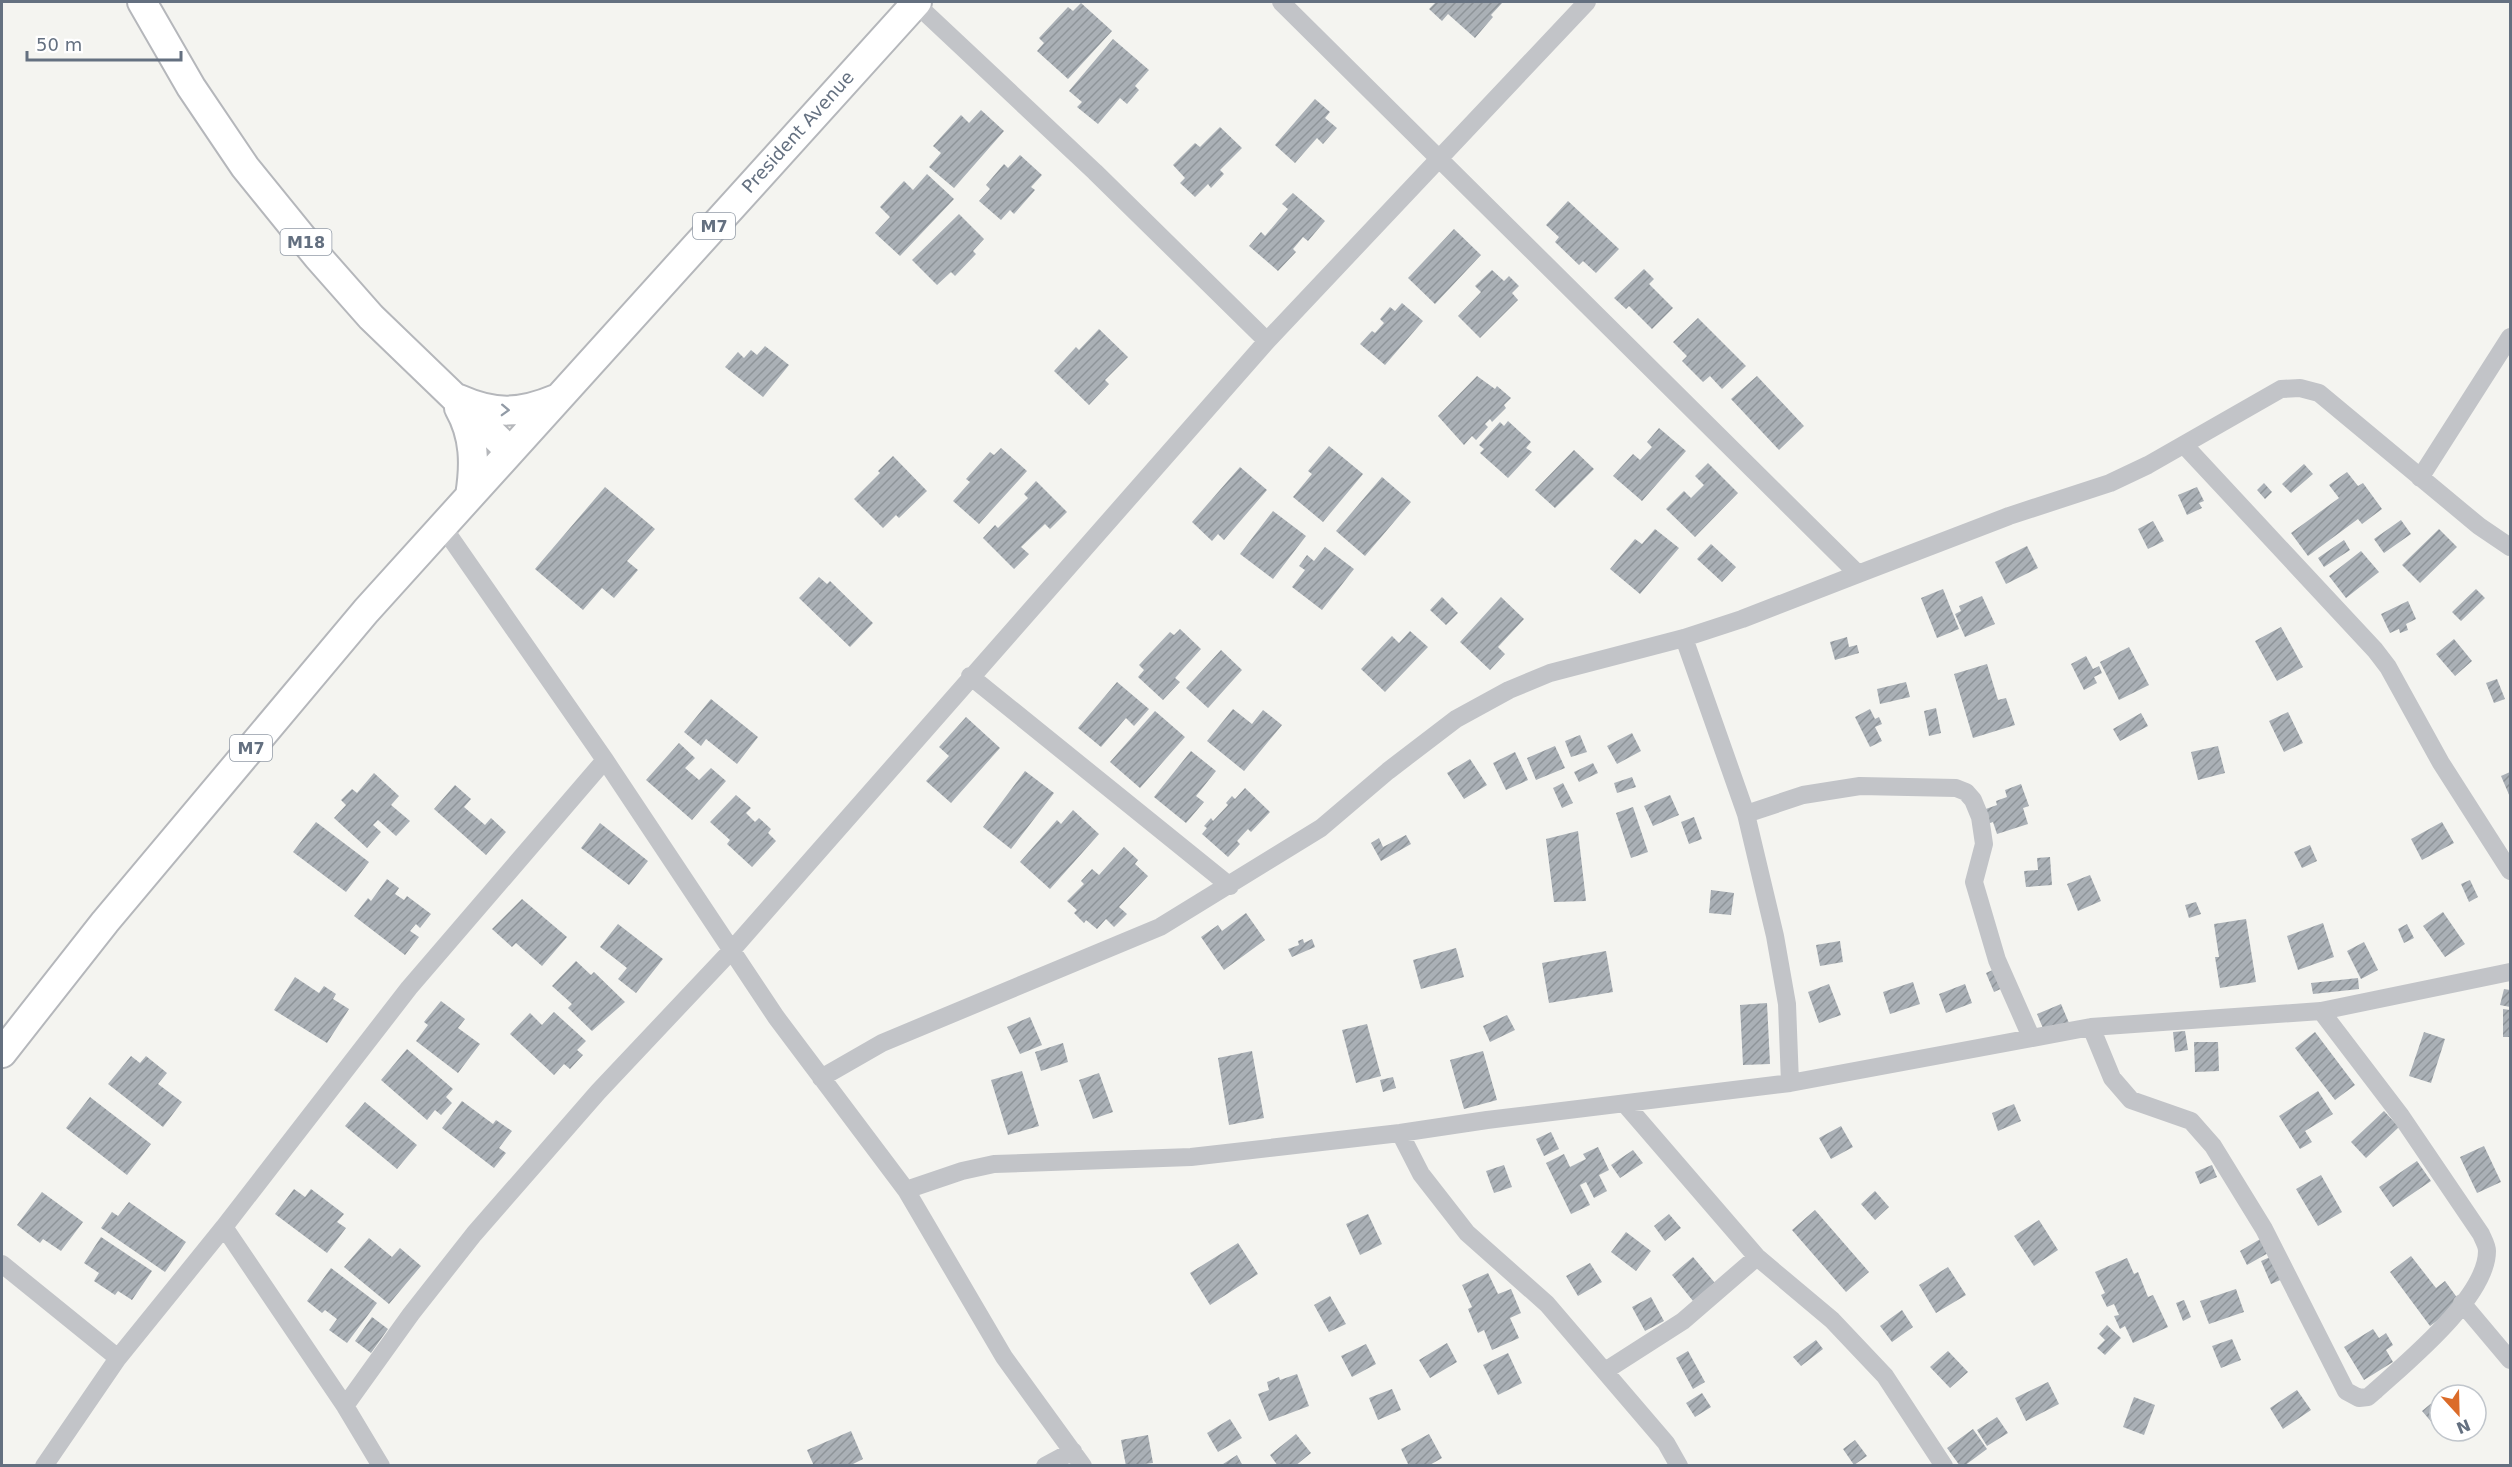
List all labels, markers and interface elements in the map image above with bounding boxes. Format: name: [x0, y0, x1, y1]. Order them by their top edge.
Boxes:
scale bar: [27, 24, 182, 62]
text: 50 m: [36, 34, 82, 55]
street label: President Avenue: [737, 66, 858, 197]
road number: M7: [693, 213, 735, 239]
road number: M18: [280, 229, 332, 255]
one-way arrow: [500, 404, 509, 417]
road number: M7: [230, 735, 272, 761]
north arrow: [2428, 1383, 2488, 1443]
text: N: [2454, 1415, 2473, 1438]

